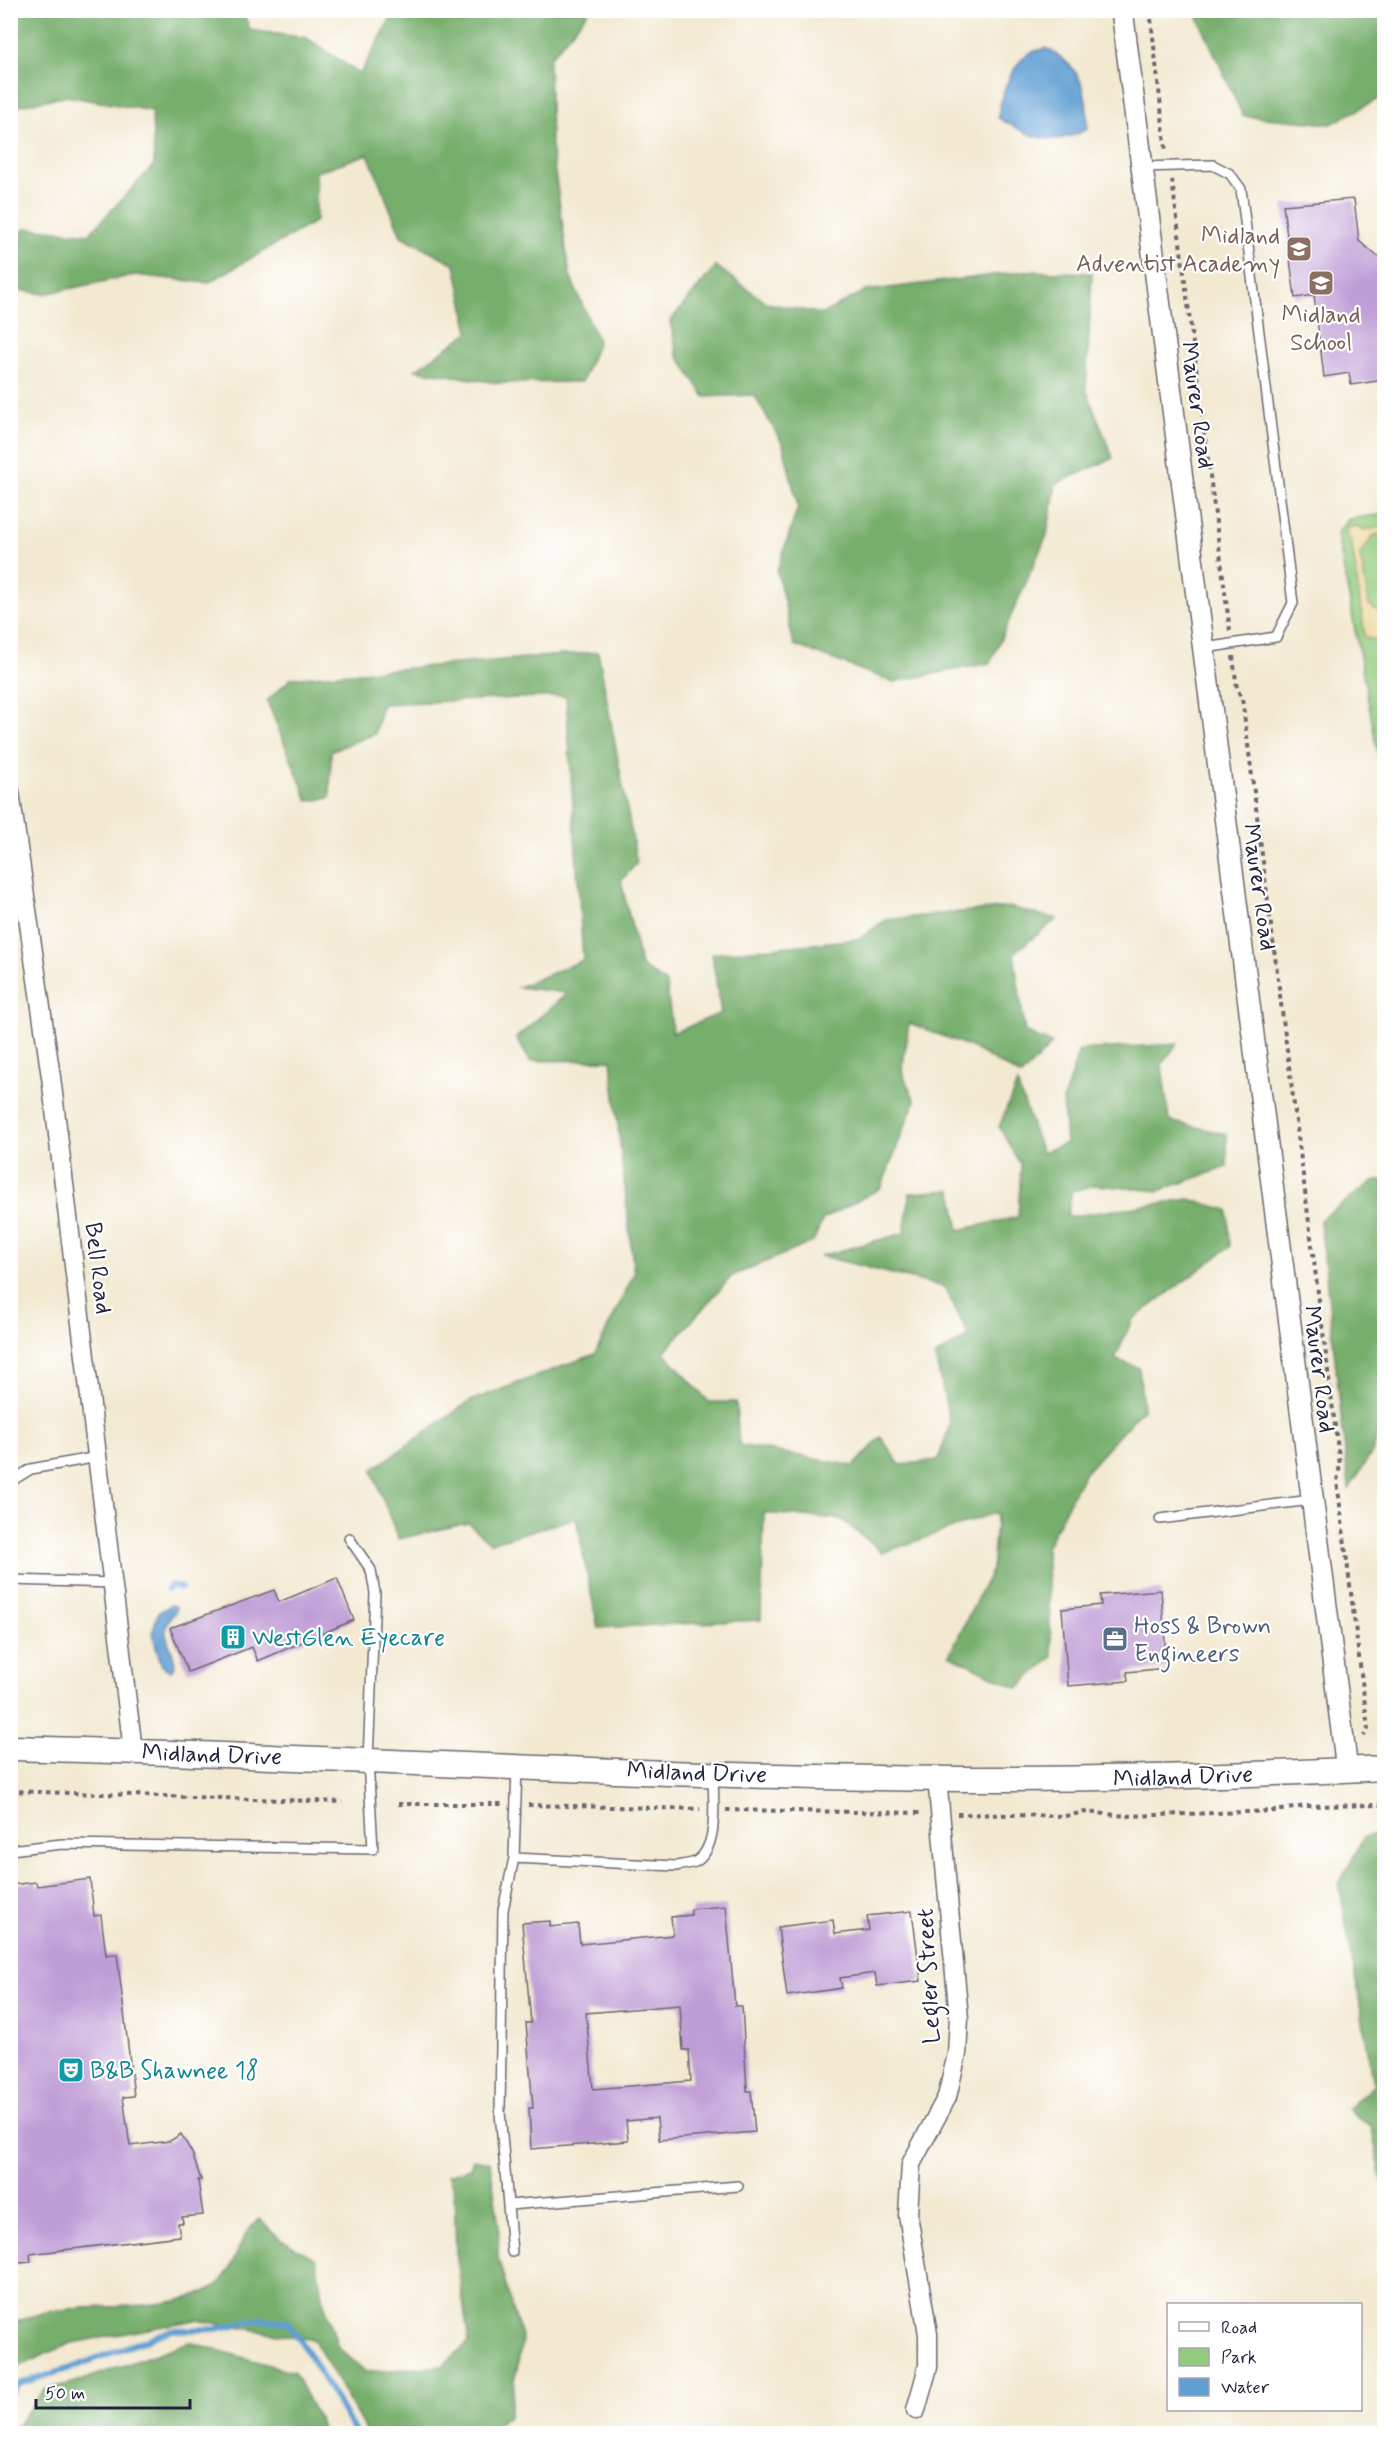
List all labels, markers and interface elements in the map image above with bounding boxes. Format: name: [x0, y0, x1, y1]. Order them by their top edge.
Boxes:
place label: Midland Adventist Academy: [1076, 221, 1280, 280]
school or university icon: Midland Adventist Academy: [1284, 234, 1314, 264]
school or university icon: Midland School: [1306, 268, 1336, 298]
place label: Midland School: [1281, 300, 1361, 359]
street label: Maurer Road: [1172, 340, 1221, 471]
street label: Maurer Road: [1234, 822, 1283, 953]
street label: Bell Road: [77, 1221, 119, 1316]
street label: Maurer Road: [1295, 1304, 1342, 1435]
place label: Hoss & Brown Engineers: [1134, 1611, 1271, 1673]
building icon: WestGlen Eyecare: [218, 1622, 248, 1652]
place label: WestGlen Eyecare: [252, 1623, 445, 1654]
office icon: Hoss & Brown Engineers: [1100, 1624, 1130, 1654]
street label: Midland Drive: [141, 1738, 283, 1773]
street label: Midland Drive: [626, 1756, 768, 1791]
street label: Midland Drive: [1112, 1760, 1254, 1795]
street label: Legler Street: [910, 1907, 952, 2044]
theatre icon: B&B Shawnee 18: [56, 2055, 86, 2085]
place label: B&B Shawnee 18: [90, 2056, 259, 2087]
legend: [1167, 2303, 1362, 2411]
text: Road: [1221, 2316, 1257, 2340]
text: Park: [1221, 2346, 1257, 2370]
scale bar: [36, 2372, 190, 2410]
text: Water: [1221, 2376, 1270, 2400]
text: 50 m: [45, 2382, 85, 2406]

